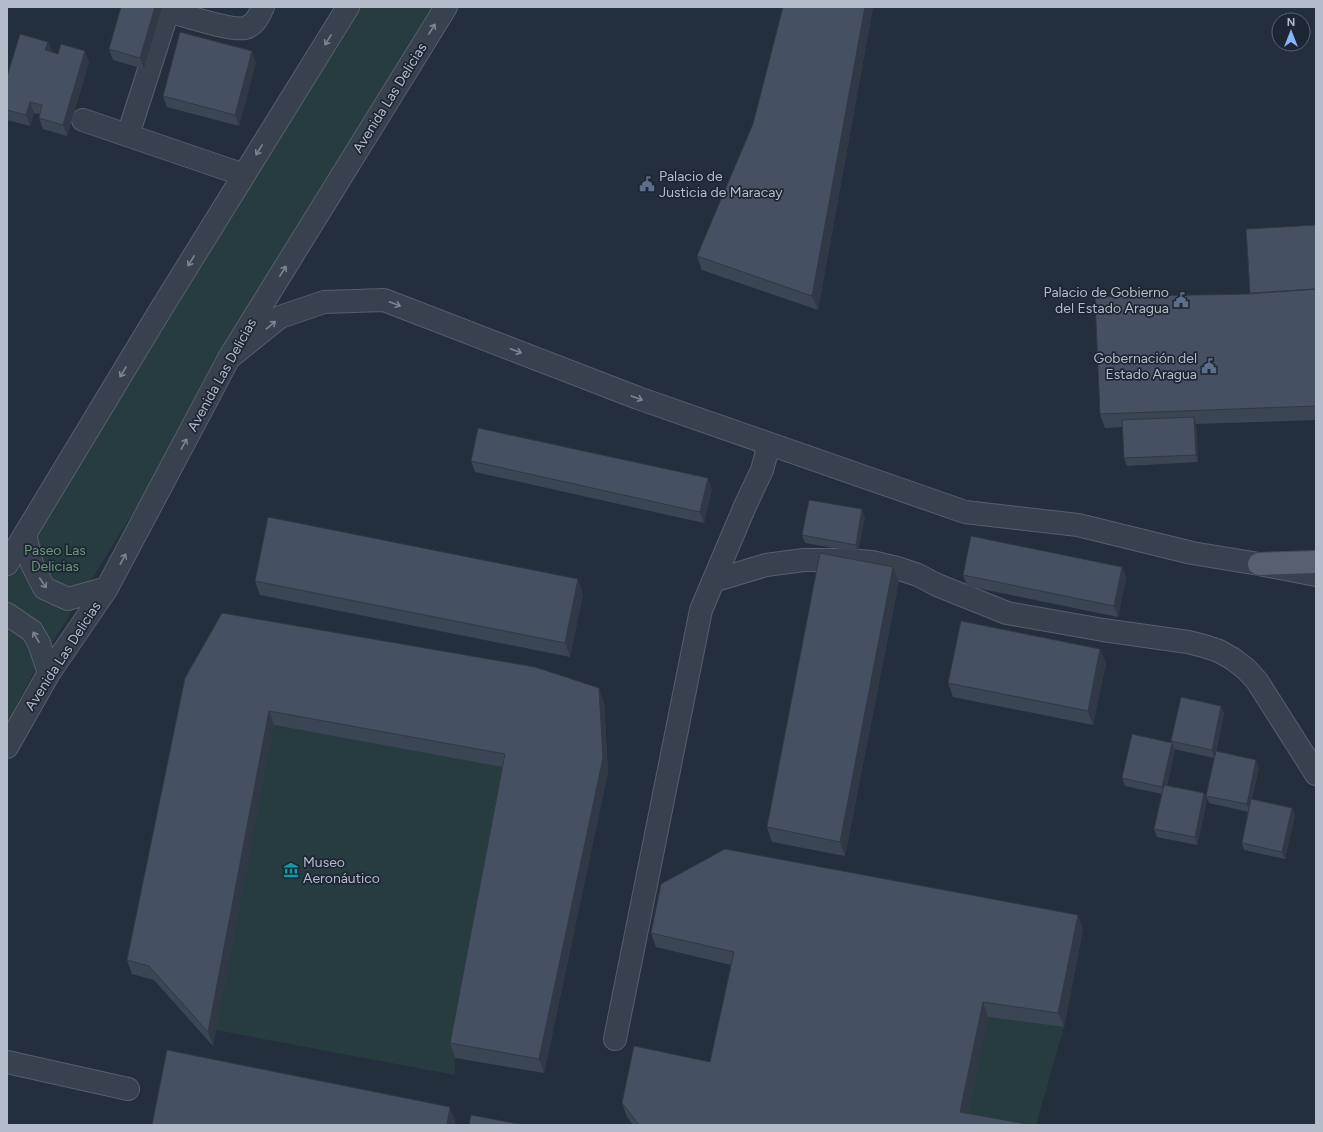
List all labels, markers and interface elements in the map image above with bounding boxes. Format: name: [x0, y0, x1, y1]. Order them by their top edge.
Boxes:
north arrow: [1271, 12, 1311, 52]
text: N: [1287, 16, 1295, 29]
one-way arrow: [429, 23, 437, 35]
one-way arrow: [324, 34, 332, 45]
street label: Avenida Las Delicias: [349, 40, 431, 156]
one-way arrow: [255, 144, 263, 155]
place label: Palacio de Justicia de Maracay: [659, 168, 783, 201]
public building icon: Palacio de Justicia de Maracay: [638, 175, 656, 193]
one-way arrow: [186, 255, 194, 267]
one-way arrow: [279, 266, 287, 277]
place label: Palacio de Gobierno del Estado Aragua: [1043, 284, 1169, 317]
public building icon: Palacio de Gobierno del Estado Aragua: [1172, 291, 1190, 309]
one-way arrow: [388, 301, 400, 309]
street label: Avenida Las Delicias: [184, 316, 260, 434]
one-way arrow: [265, 321, 276, 329]
one-way arrow: [509, 347, 521, 355]
place label: Gobernación del Estado Aragua: [1094, 350, 1197, 383]
public building icon: Gobernación del Estado Aragua: [1200, 357, 1218, 375]
one-way arrow: [119, 366, 127, 377]
one-way arrow: [631, 394, 643, 402]
one-way arrow: [180, 438, 188, 450]
park label: Paseo Las Delicias: [24, 542, 86, 575]
one-way arrow: [119, 553, 127, 565]
one-way arrow: [39, 577, 47, 589]
street label: Avenida Las Delicias: [21, 598, 105, 714]
one-way arrow: [31, 631, 39, 643]
place label: Museo Aeronáutico: [303, 854, 380, 887]
museum icon: Museo Aeronáutico: [282, 861, 300, 879]

